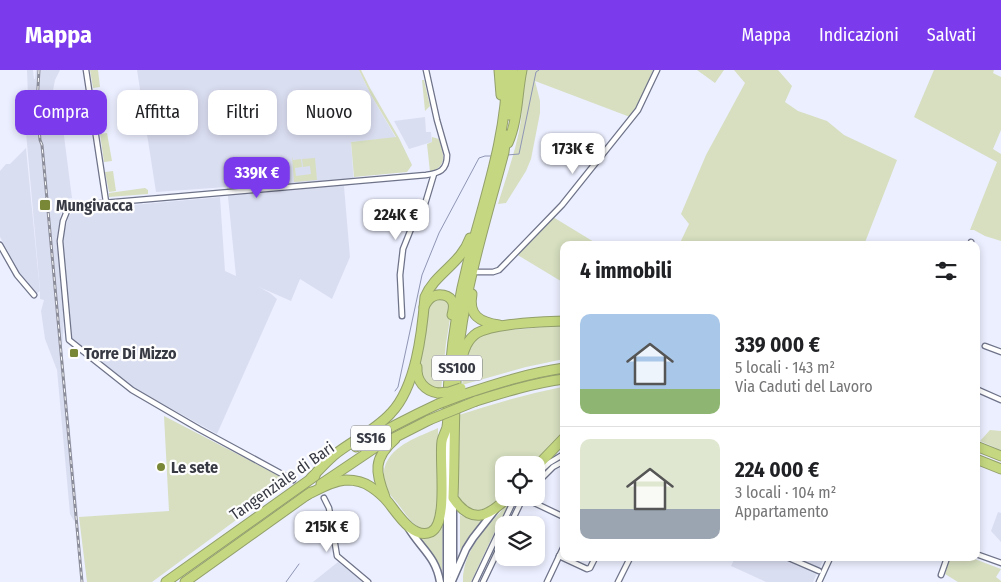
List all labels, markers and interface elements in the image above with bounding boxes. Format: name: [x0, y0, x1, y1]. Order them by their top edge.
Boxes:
text: Mappa: [25, 21, 92, 49]
text: Mappa: [742, 24, 791, 46]
text: Indicazioni: [819, 24, 899, 46]
text: Salvati: [927, 24, 976, 46]
chip: Compra: [15, 90, 107, 135]
chip: Affitta: [117, 90, 198, 135]
chip: Filtri: [208, 90, 277, 135]
chip: Nuovo: [287, 90, 371, 135]
pin: 173K €: [532, 132, 614, 175]
text: 173K €: [552, 139, 594, 158]
pin: 339K €: [216, 156, 298, 199]
text: 339K €: [235, 163, 279, 182]
place label: Mungivacca: [56, 196, 133, 215]
marker: Mungivacca: [38, 198, 52, 212]
pin: 224K €: [355, 198, 437, 241]
text: 224K €: [374, 205, 418, 224]
icon: filters: [932, 257, 960, 285]
text: 4 immobili: [580, 258, 672, 284]
text: 339 000 €: [735, 332, 820, 358]
icon: home: [620, 334, 680, 394]
place label: Torre Di Mizzo: [84, 344, 177, 363]
marker: Torre Di Mizzo: [68, 347, 80, 359]
road number: SS100: [432, 356, 482, 380]
text: 5 locali · 143 m²: [735, 358, 835, 377]
text: Via Caduti del Lavoro: [735, 377, 873, 396]
road number: SS16: [351, 426, 391, 450]
street label: Tangenziale di Bari: [226, 438, 338, 524]
map controls: [495, 456, 545, 566]
button: locate: [495, 456, 545, 506]
text: 224 000 €: [735, 457, 819, 483]
place label: Le sete: [171, 458, 218, 477]
icon: home: [620, 459, 680, 519]
marker: Le sete: [155, 461, 167, 473]
text: 3 locali · 104 m²: [735, 483, 836, 502]
text: Appartamento: [735, 502, 829, 521]
pin: 215K €: [286, 510, 368, 553]
button: layers: [495, 516, 545, 566]
text: 215K €: [306, 517, 348, 536]

